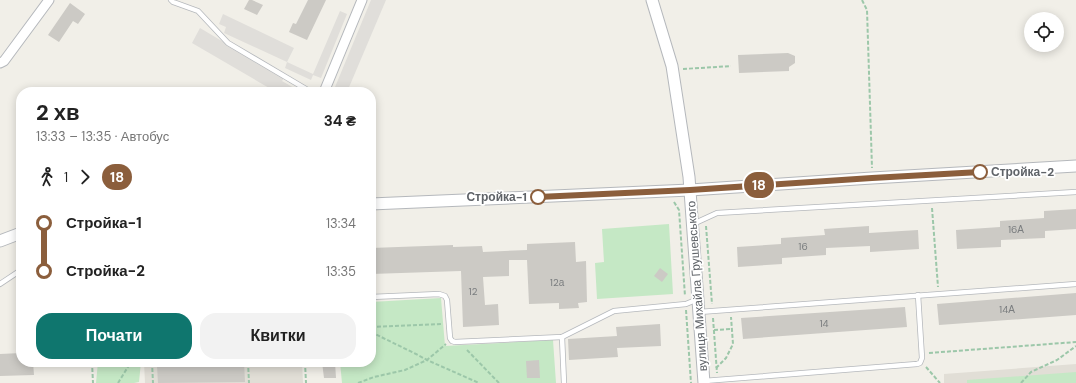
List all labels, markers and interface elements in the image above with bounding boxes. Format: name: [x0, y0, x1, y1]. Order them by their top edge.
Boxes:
map controls: [1024, 12, 1064, 52]
button: locate: [1024, 12, 1064, 52]
text: 2 хв: [36, 98, 80, 127]
text: 34 ₴: [324, 111, 356, 131]
text: 13:33 – 13:35 · Автобус: [36, 128, 169, 145]
marker: Стройка-2: [972, 164, 988, 180]
place label: Стройка-2: [991, 164, 1054, 180]
icon: walk: [36, 166, 58, 188]
icon: forward: [74, 166, 96, 188]
text: 18: [110, 168, 124, 186]
text: 1: [64, 169, 68, 186]
line badge: 18: [741, 172, 777, 198]
text: 18: [752, 176, 766, 194]
place label: Стройка-1: [466, 189, 527, 205]
marker: Стройка-1: [530, 189, 546, 205]
street label: вулиця Михайла Грушевського: [683, 200, 711, 372]
text: Стройка-1: [66, 213, 142, 233]
text: 13:34: [326, 215, 356, 232]
house number: 16А: [1008, 223, 1024, 236]
house number: 16: [798, 240, 808, 253]
text: Стройка-2: [66, 261, 145, 281]
text: 13:35: [326, 263, 356, 280]
house number: 12а: [550, 276, 565, 289]
house number: 12: [469, 285, 478, 298]
house number: 14А: [999, 303, 1015, 316]
button: Почати: [36, 313, 192, 359]
button: Квитки: [200, 313, 356, 359]
house number: 14: [819, 317, 829, 330]

